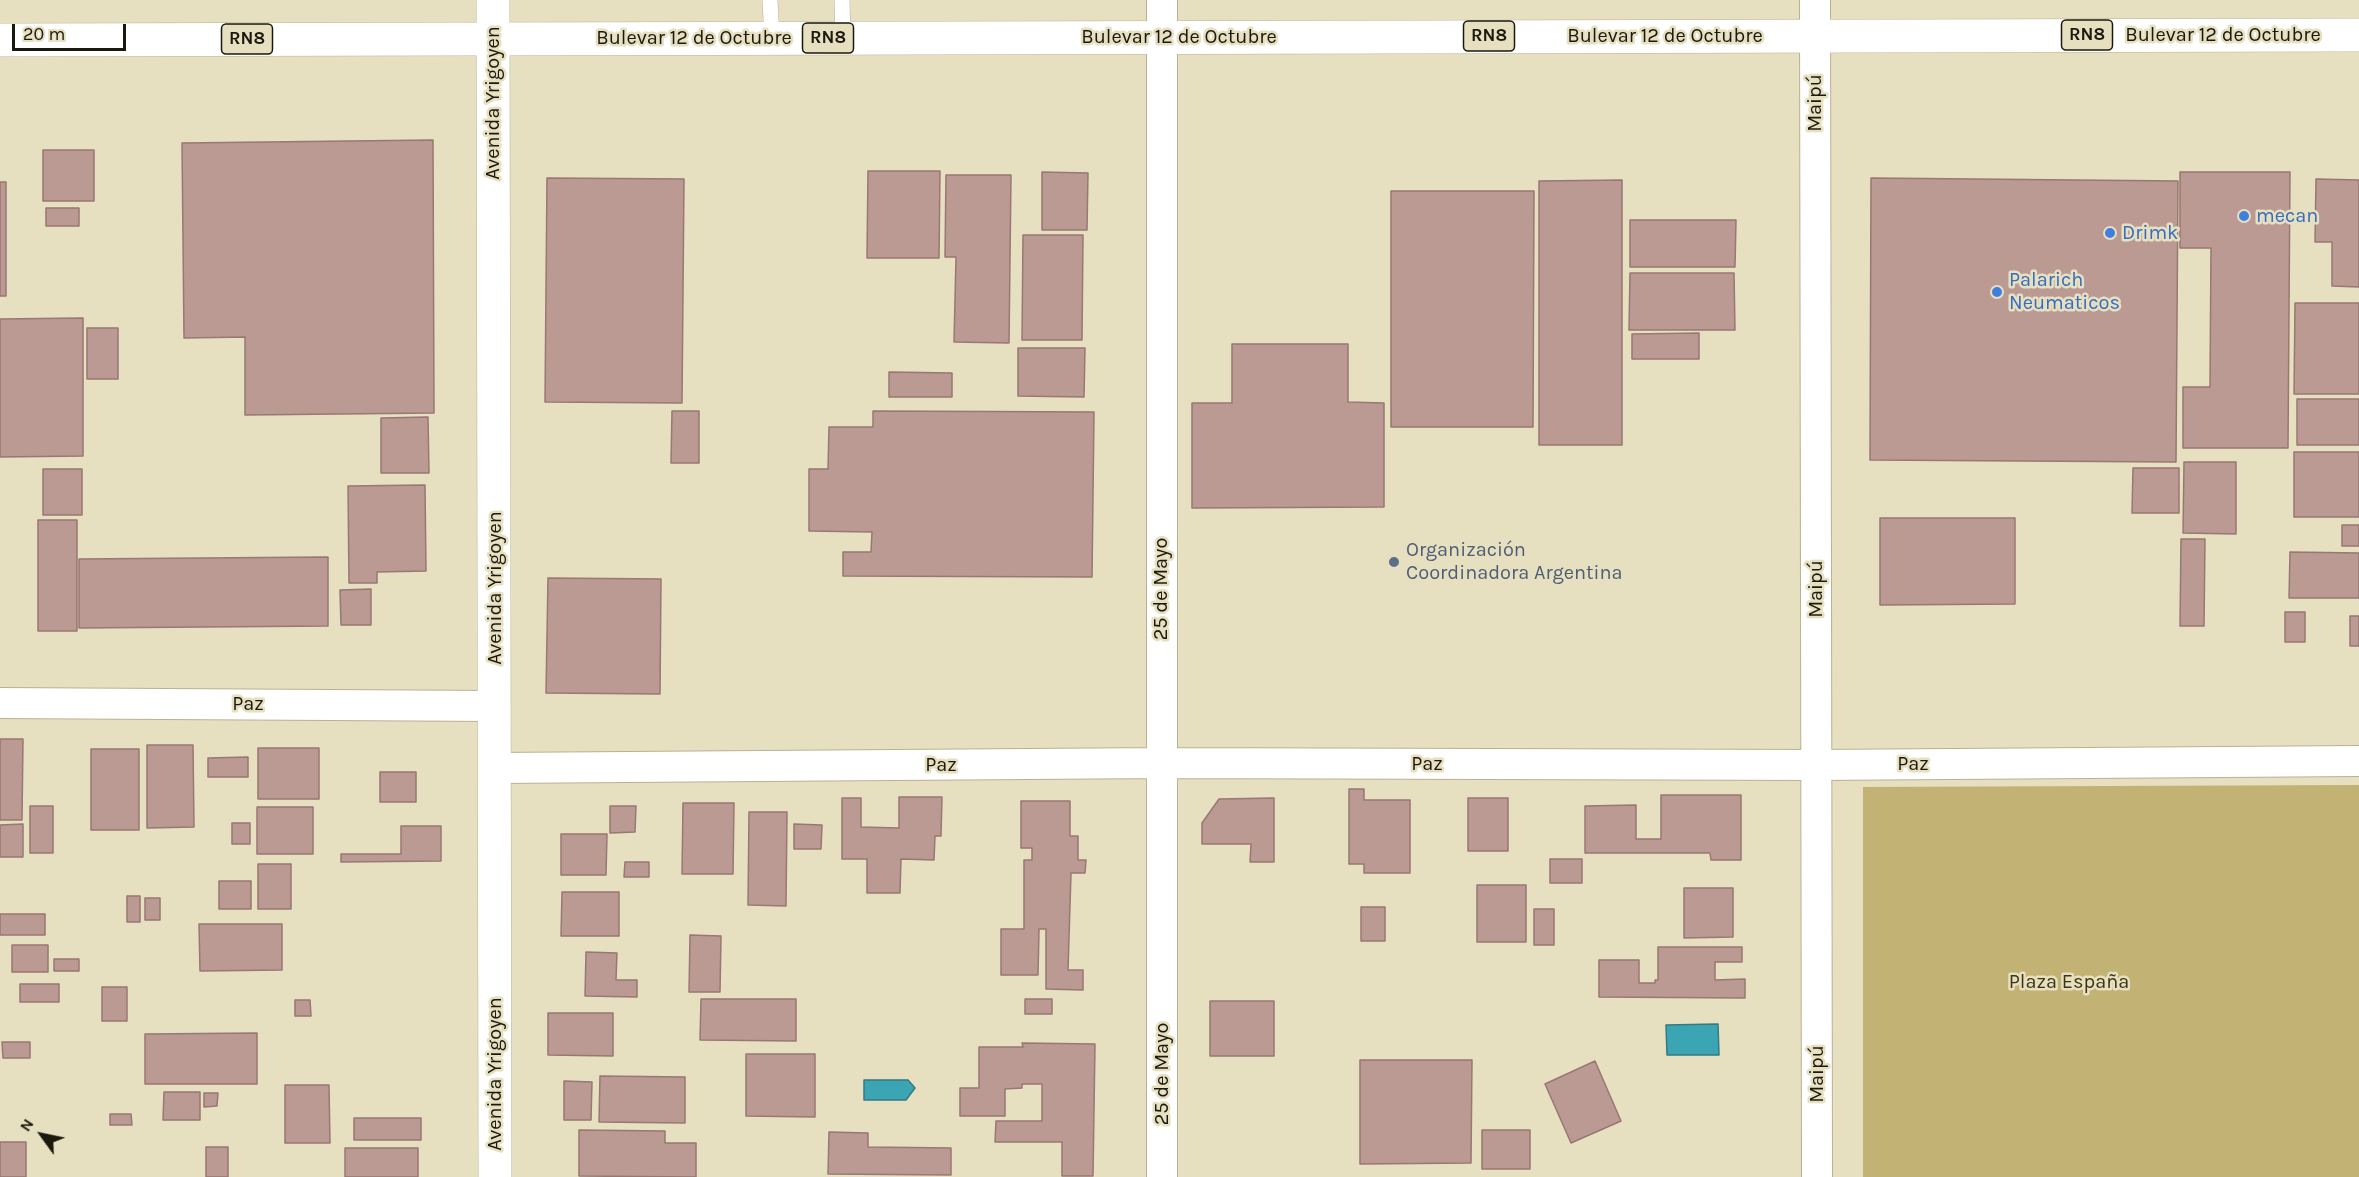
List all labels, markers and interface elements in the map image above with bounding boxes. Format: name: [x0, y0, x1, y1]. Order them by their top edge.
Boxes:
scale bar: [15, 12, 129, 50]
road number: RN8: [2062, 20, 2112, 50]
road number: RN8: [1464, 21, 1514, 51]
text: 20 m: [23, 23, 65, 45]
road number: RN8: [802, 23, 854, 53]
street label: Bulevar 12 de Octubre: [2125, 23, 2321, 47]
road number: RN8: [222, 24, 272, 54]
street label: Bulevar 12 de Octubre: [1567, 24, 1763, 48]
street label: Bulevar 12 de Octubre: [1081, 25, 1277, 49]
street label: Avenida Yrigoyen: [481, 26, 505, 180]
street label: Bulevar 12 de Octubre: [596, 26, 792, 50]
street label: Maipú: [1803, 74, 1827, 132]
place label: mecan: [2256, 204, 2318, 228]
marker: mecan: [2237, 209, 2251, 223]
place label: Drimk: [2122, 221, 2178, 245]
marker: Drimk: [2103, 226, 2117, 240]
place label: Palarich Neumaticos: [2009, 268, 2120, 315]
marker: Palarich Neumaticos: [1990, 285, 2004, 299]
street label: Avenida Yrigoyen: [483, 511, 507, 665]
street label: 25 de Mayo: [1149, 538, 1173, 640]
place label: Organización Coordinadora Argentina: [1406, 538, 1623, 585]
marker: Organización Coordinadora Argentina: [1387, 555, 1401, 569]
street label: Maipú: [1804, 560, 1828, 618]
street label: Paz: [232, 692, 264, 716]
street label: Paz: [1411, 752, 1443, 776]
street label: Paz: [1897, 752, 1929, 776]
street label: Paz: [925, 753, 957, 777]
park label: Plaza España: [2009, 970, 2129, 994]
street label: Avenida Yrigoyen: [483, 997, 507, 1151]
street label: 25 de Mayo: [1150, 1023, 1174, 1125]
street label: Maipú: [1805, 1045, 1829, 1103]
north arrow: [12, 1105, 72, 1165]
text: N: [15, 1115, 38, 1135]

